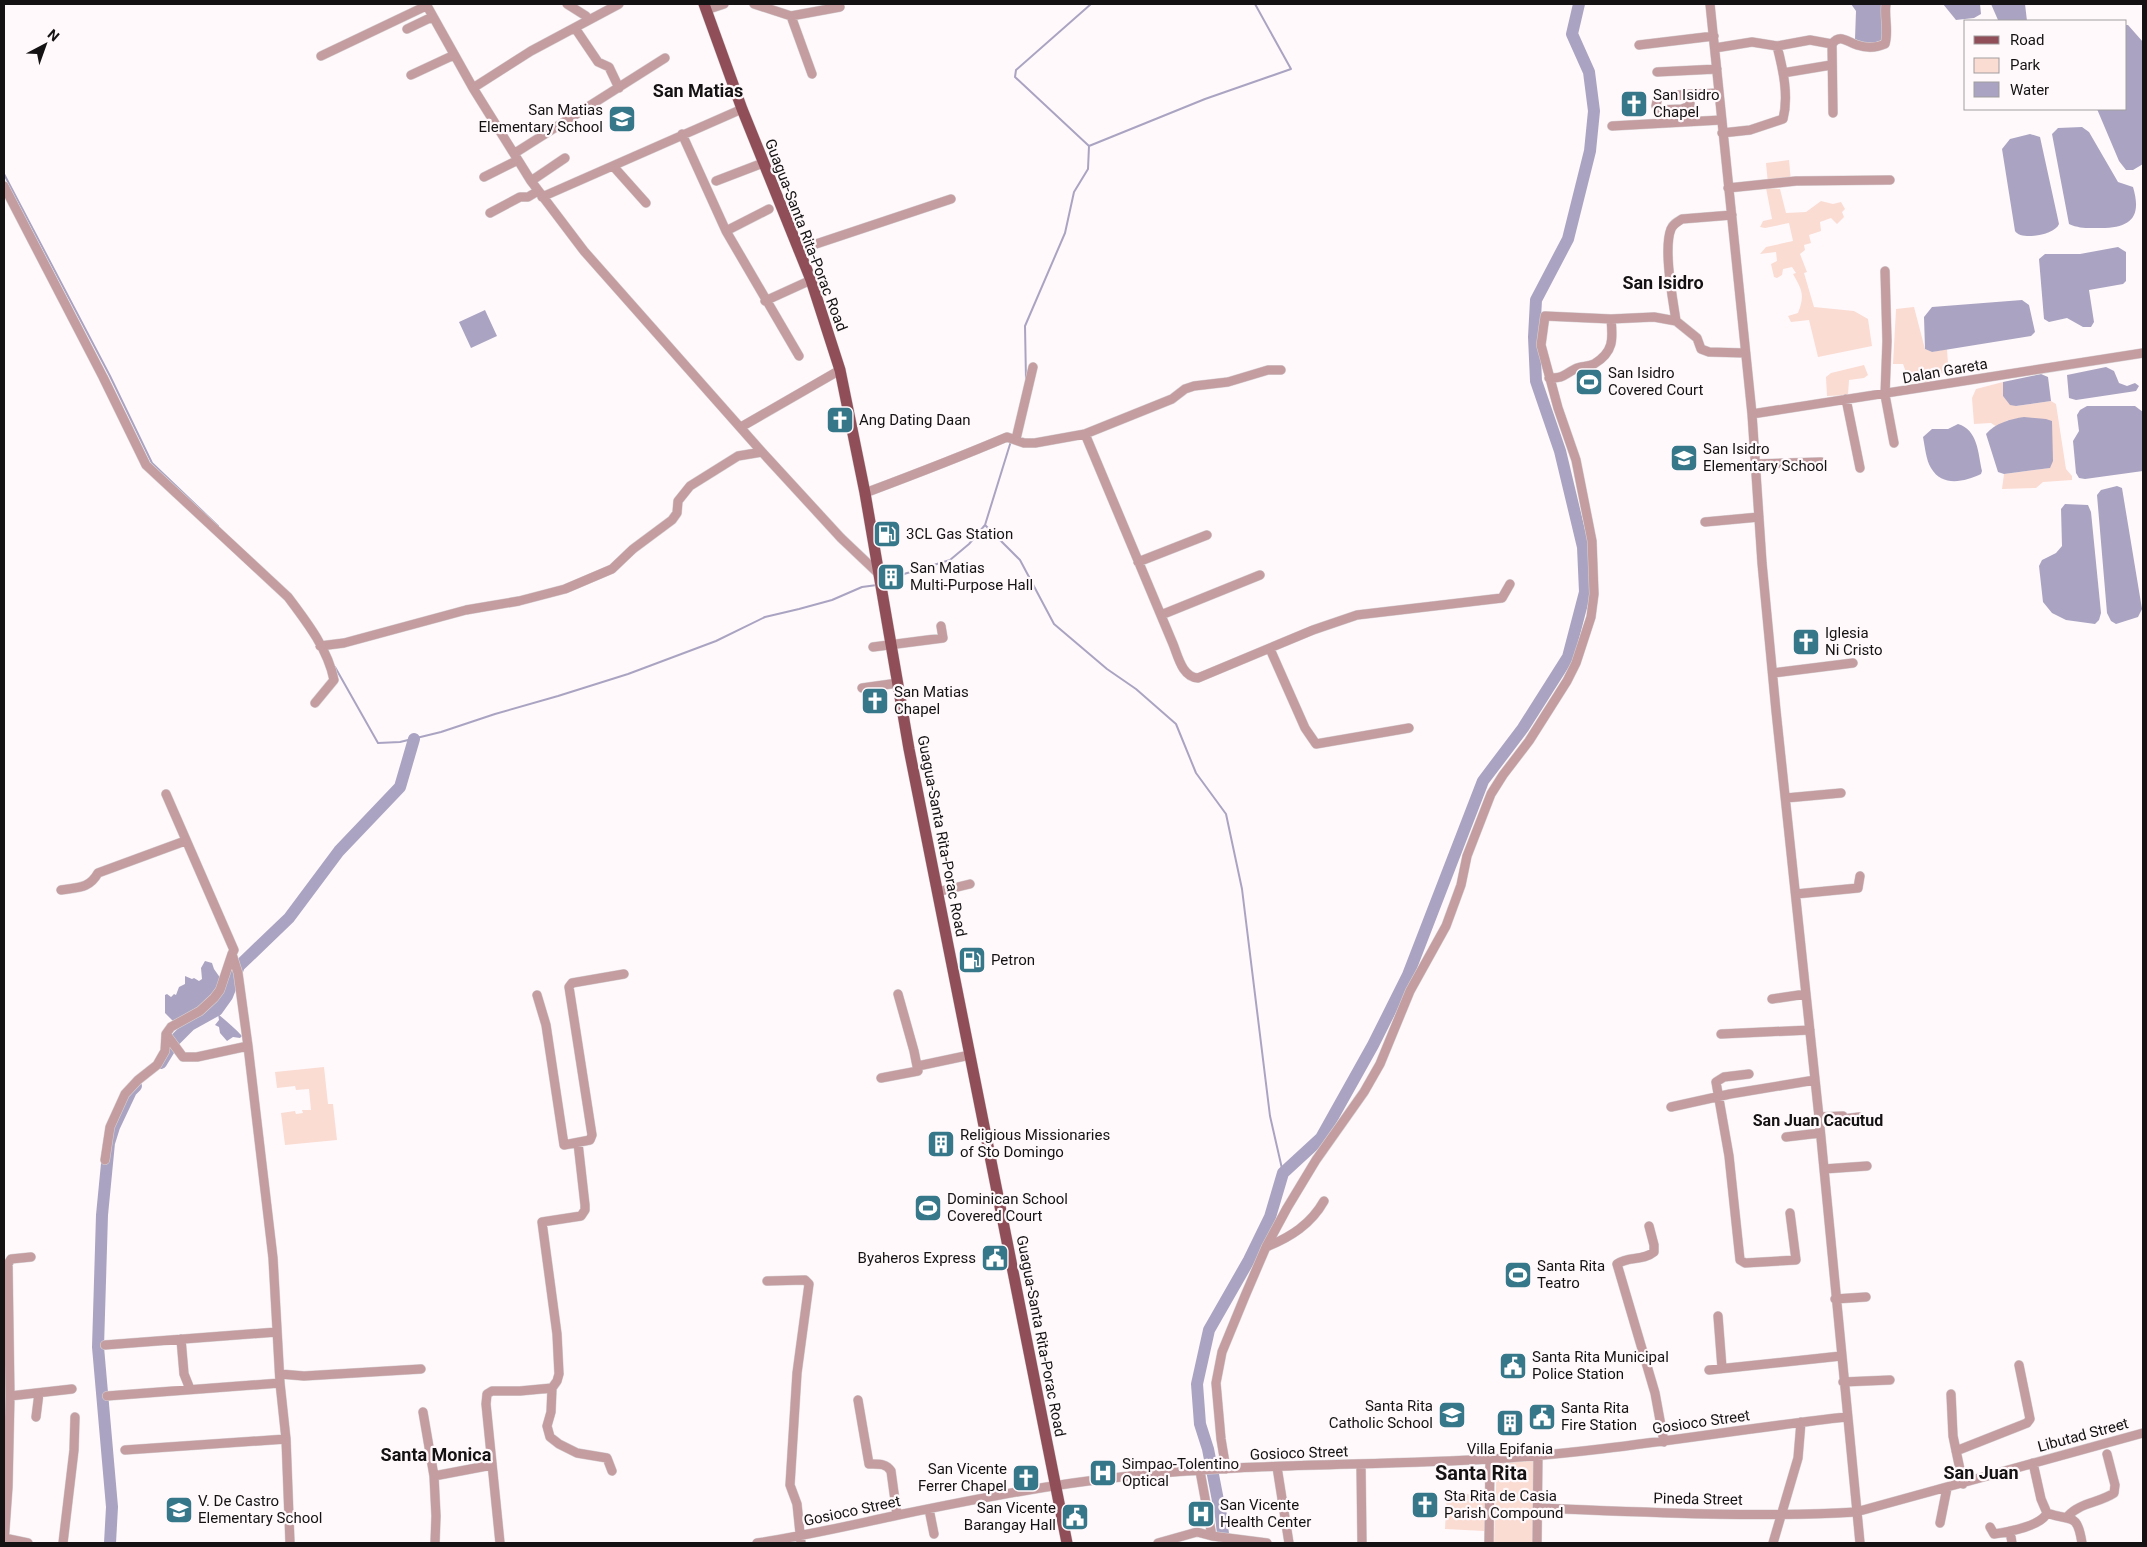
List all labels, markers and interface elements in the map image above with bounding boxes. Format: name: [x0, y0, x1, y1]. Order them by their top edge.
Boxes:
north arrow: [20, 20, 70, 70]
legend: [1964, 20, 2127, 110]
text: N: [45, 26, 63, 44]
text: Road: [2010, 31, 2044, 49]
text: Park: [2010, 56, 2041, 74]
district label: San Matias: [653, 80, 743, 101]
text: Water: [2010, 81, 2049, 99]
place label: San Isidro Chapel: [1653, 86, 1720, 121]
church icon: San Isidro Chapel: [1619, 89, 1649, 119]
place label: San Matias Elementary School: [479, 101, 603, 136]
school or university icon: San Matias Elementary School: [607, 104, 637, 134]
street label: Guagua-Santa Rita-Porac Road: [761, 136, 851, 334]
district label: San Isidro: [1622, 272, 1704, 293]
street label: Dalan Gareta: [1901, 355, 1989, 387]
place label: San Isidro Covered Court: [1608, 364, 1703, 399]
sports icon: San Isidro Covered Court: [1574, 367, 1604, 397]
church icon: Ang Dating Daan: [825, 405, 855, 435]
place label: Ang Dating Daan: [859, 411, 971, 429]
place label: San Isidro Elementary School: [1703, 440, 1827, 475]
school or university icon: San Isidro Elementary School: [1669, 443, 1699, 473]
fuel station icon: 3CL Gas Station: [872, 519, 902, 549]
place label: 3CL Gas Station: [906, 525, 1013, 543]
place label: San Matias Multi-Purpose Hall: [910, 559, 1033, 594]
building icon: San Matias Multi-Purpose Hall: [876, 562, 906, 592]
place label: Iglesia Ni Cristo: [1825, 624, 1883, 659]
church icon: Iglesia Ni Cristo: [1791, 627, 1821, 657]
place label: San Matias Chapel: [894, 683, 969, 718]
church icon: San Matias Chapel: [860, 686, 890, 716]
street label: Guagua-Santa Rita-Porac Road: [914, 734, 970, 938]
fuel station icon: Petron: [957, 945, 987, 975]
place label: Petron: [991, 951, 1035, 969]
district label: San Juan Cacutud: [1753, 1111, 1883, 1130]
place label: Religious Missionaries of Sto Domingo: [960, 1126, 1110, 1161]
building icon: Religious Missionaries of Sto Domingo: [926, 1129, 956, 1159]
place label: Dominican School Covered Court: [947, 1190, 1068, 1225]
sports icon: Dominican School Covered Court: [913, 1193, 943, 1223]
street label: Guagua-Santa Rita-Porac Road: [1013, 1234, 1069, 1438]
public building icon: Byaheros Express: [980, 1243, 1010, 1273]
place label: Byaheros Express: [858, 1249, 976, 1267]
place label: Santa Rita Teatro: [1537, 1257, 1605, 1292]
sports icon: Santa Rita Teatro: [1503, 1260, 1533, 1290]
place label: Santa Rita Municipal Police Station: [1532, 1348, 1669, 1383]
public building icon: Santa Rita Municipal Police Station: [1498, 1351, 1528, 1381]
place label: Santa Rita Catholic School: [1329, 1397, 1433, 1432]
place label: Santa Rita Fire Station: [1561, 1399, 1637, 1434]
school or university icon: Santa Rita Catholic School: [1437, 1400, 1467, 1430]
public building icon: Santa Rita Fire Station: [1527, 1402, 1557, 1432]
street label: Gosioco Street: [1651, 1406, 1751, 1438]
building icon: Villa Epifania: [1495, 1408, 1525, 1438]
street label: Libutad Street: [2036, 1414, 2130, 1456]
place label: Villa Epifania: [1467, 1440, 1553, 1458]
street label: Gosioco Street: [1250, 1442, 1349, 1464]
district label: Santa Monica: [381, 1444, 492, 1465]
place label: Simpao-Tolentino Optical: [1122, 1455, 1239, 1490]
hospital icon: Simpao-Tolentino Optical: [1088, 1458, 1118, 1488]
place label: San Vicente Ferrer Chapel: [918, 1460, 1007, 1495]
district label: Santa Rita: [1435, 1461, 1527, 1485]
district label: San Juan: [1943, 1462, 2019, 1483]
church icon: San Vicente Ferrer Chapel: [1011, 1463, 1041, 1493]
place label: Sta Rita de Casia Parish Compound: [1444, 1487, 1563, 1522]
street label: Pineda Street: [1653, 1489, 1743, 1509]
church icon: Sta Rita de Casia Parish Compound: [1410, 1490, 1440, 1520]
place label: V. De Castro Elementary School: [198, 1492, 322, 1527]
street label: Gosioco Street: [802, 1492, 902, 1530]
school or university icon: V. De Castro Elementary School: [164, 1495, 194, 1525]
place label: San Vicente Health Center: [1220, 1496, 1311, 1531]
place label: San Vicente Barangay Hall: [964, 1499, 1056, 1534]
hospital icon: San Vicente Health Center: [1186, 1499, 1216, 1529]
public building icon: San Vicente Barangay Hall: [1060, 1502, 1090, 1532]

